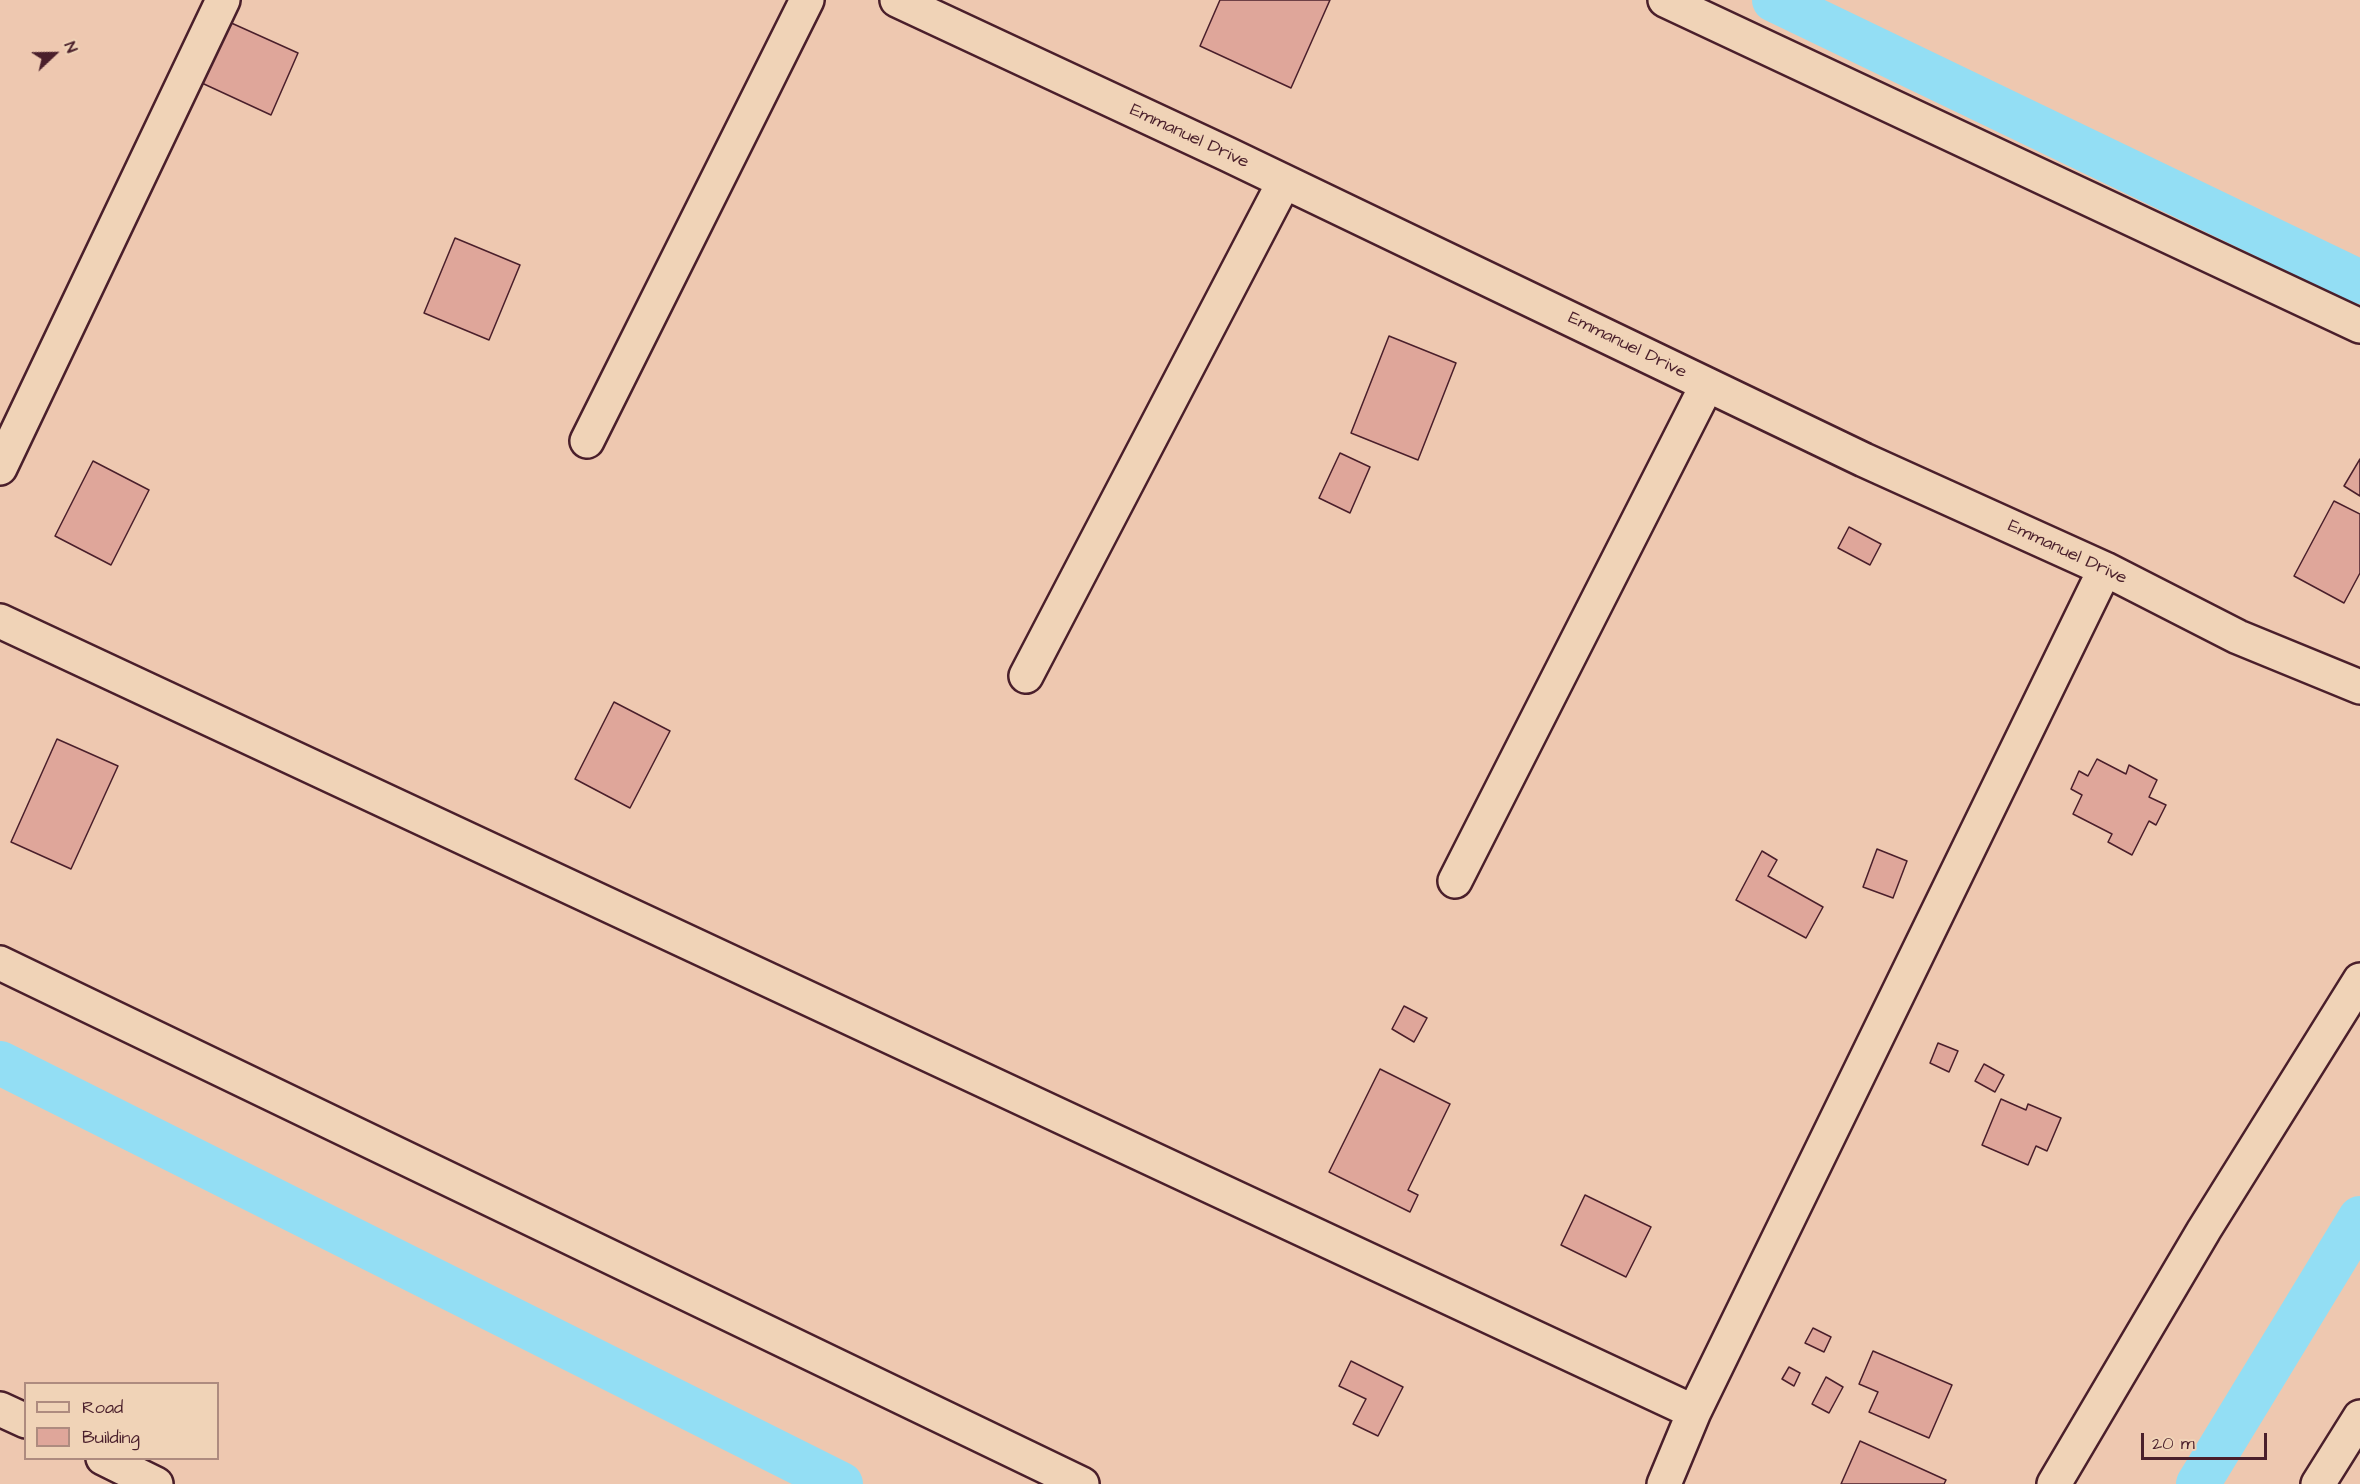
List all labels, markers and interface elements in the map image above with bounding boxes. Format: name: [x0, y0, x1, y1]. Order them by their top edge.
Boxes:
north arrow: [24, 24, 84, 84]
text: N: [59, 38, 83, 56]
street label: Emmanuel Drive: [1126, 100, 1252, 174]
street label: Emmanuel Drive: [1564, 308, 1690, 384]
street label: Emmanuel Drive: [2004, 516, 2130, 590]
legend: [24, 1382, 219, 1460]
text: Road: [82, 1395, 123, 1420]
scale bar: [2144, 1421, 2270, 1459]
text: Building: [82, 1425, 140, 1450]
text: 20 m: [2152, 1431, 2195, 1456]

